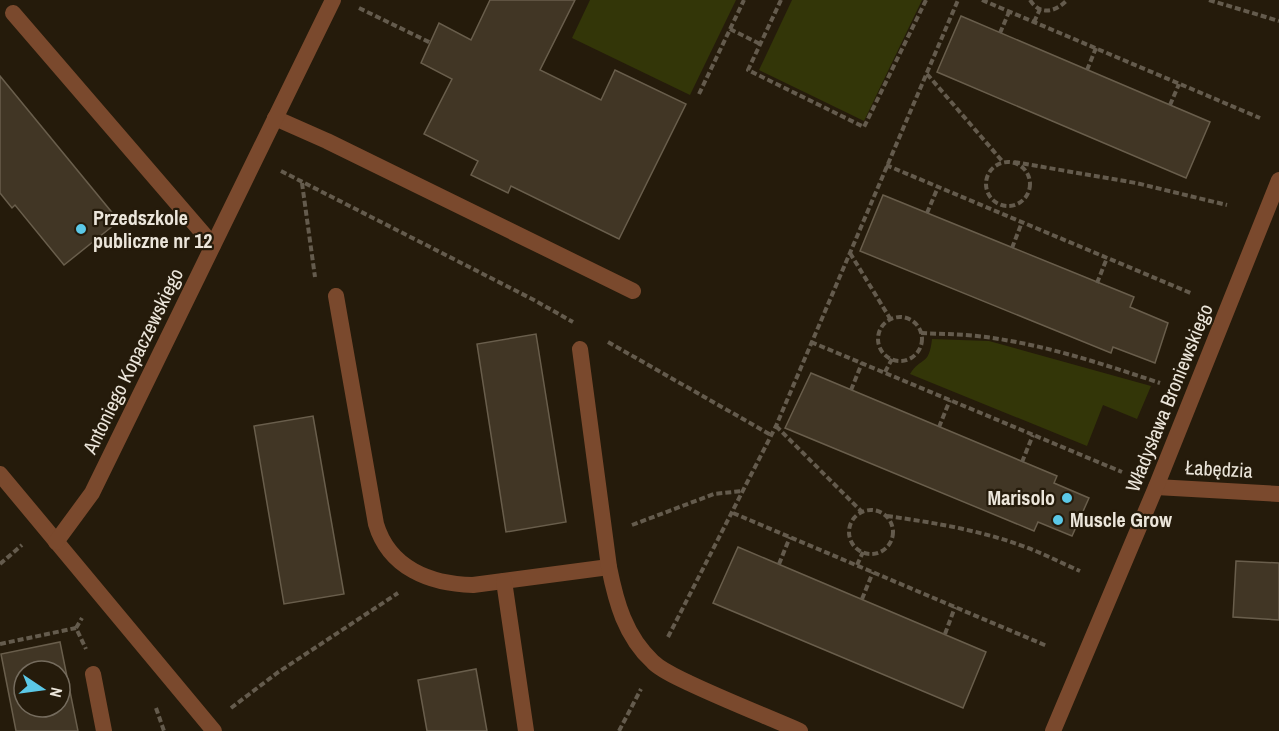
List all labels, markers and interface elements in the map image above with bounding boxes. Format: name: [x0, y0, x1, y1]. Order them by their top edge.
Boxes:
place label: Przedszkole publiczne nr 12: [93, 204, 212, 254]
marker: Przedszkole publiczne nr 12: [74, 222, 88, 236]
street label: Antoniego Kopaczewskiego: [75, 263, 189, 459]
street label: Władysława Broniewskiego: [1118, 300, 1219, 496]
street label: Łabędzia: [1185, 453, 1253, 484]
place label: Marisolo: [988, 484, 1055, 511]
marker: Marisolo: [1060, 491, 1074, 505]
place label: Muscle Grow: [1070, 506, 1172, 533]
marker: Muscle Grow: [1051, 513, 1065, 527]
north arrow: [12, 659, 72, 719]
text: N: [45, 685, 68, 699]

